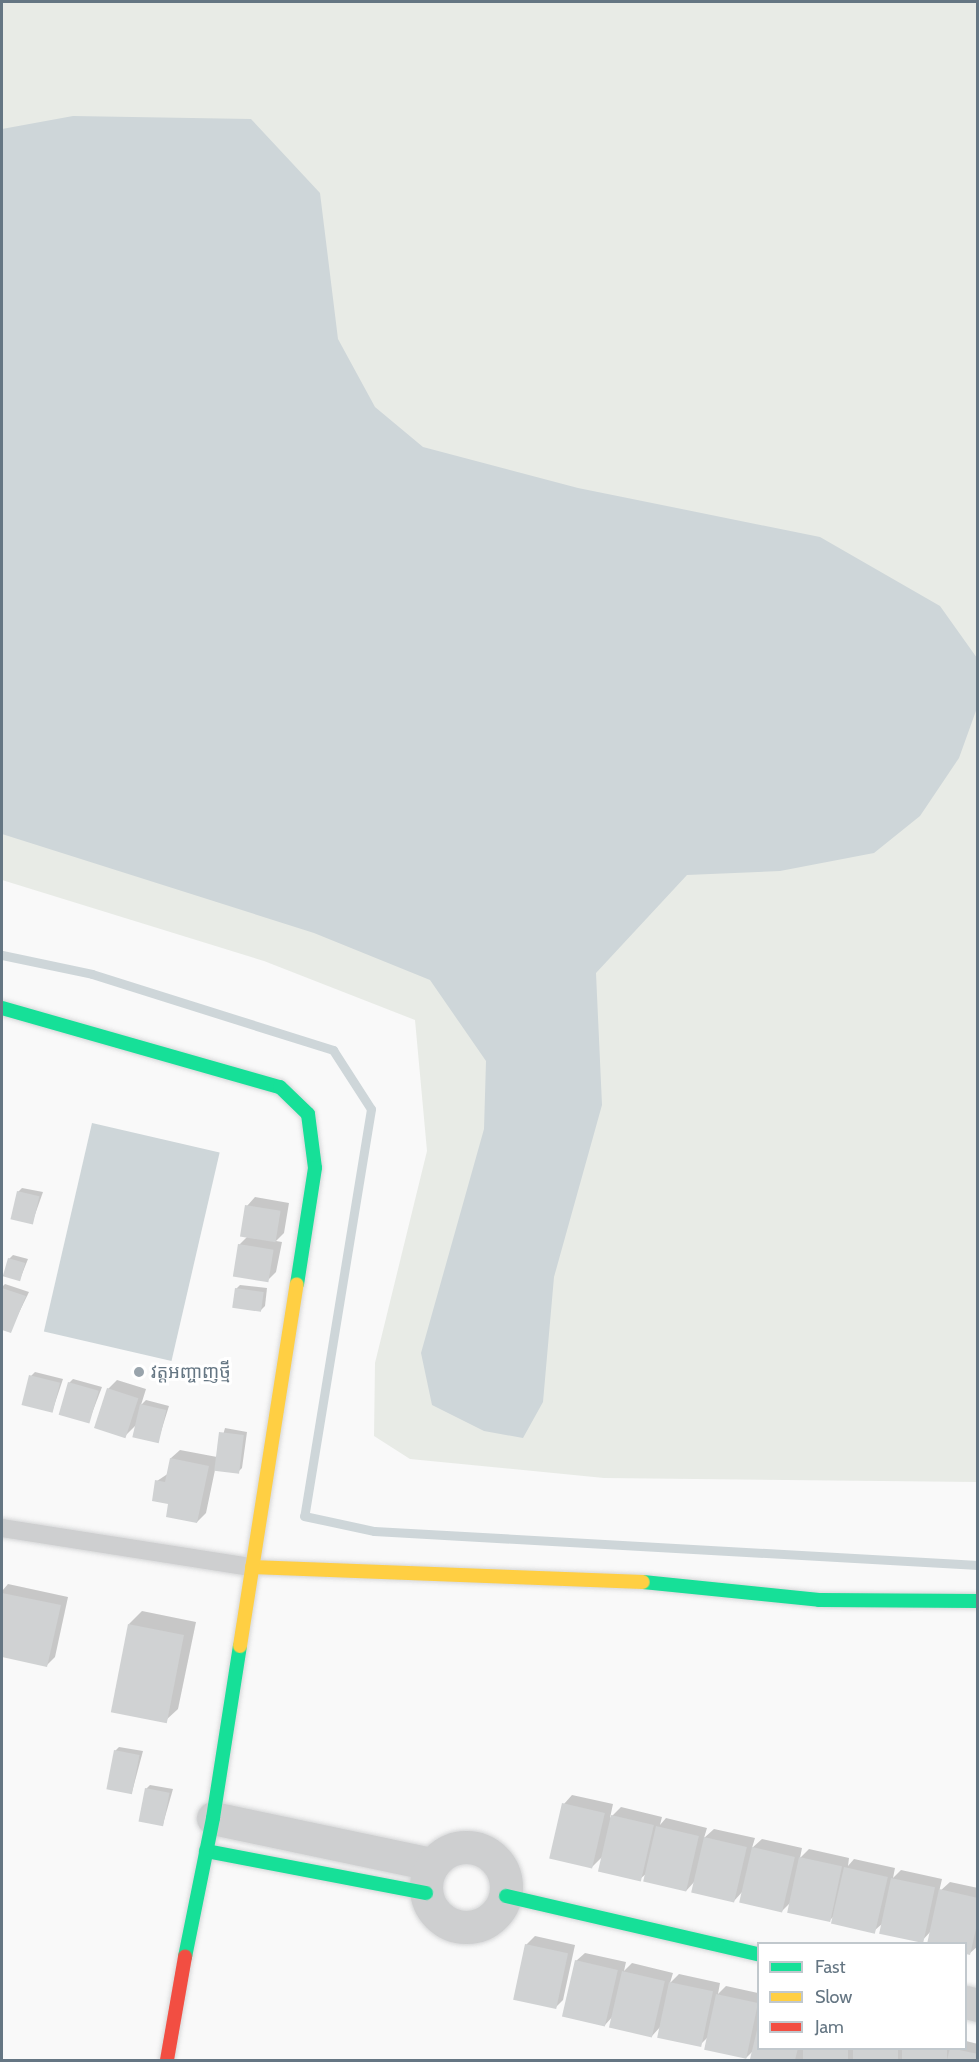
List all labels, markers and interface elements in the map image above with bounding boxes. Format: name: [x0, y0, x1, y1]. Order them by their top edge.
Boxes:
place label: វត្តអញ្ចាញថ្មី: [151, 1361, 231, 1383]
marker: វត្តអញ្ចាញថ្មី: [132, 1365, 146, 1379]
legend: [757, 1942, 967, 2050]
text: Fast: [815, 1956, 846, 1978]
text: Slow: [815, 1986, 852, 2008]
text: Jam: [815, 2016, 844, 2038]

